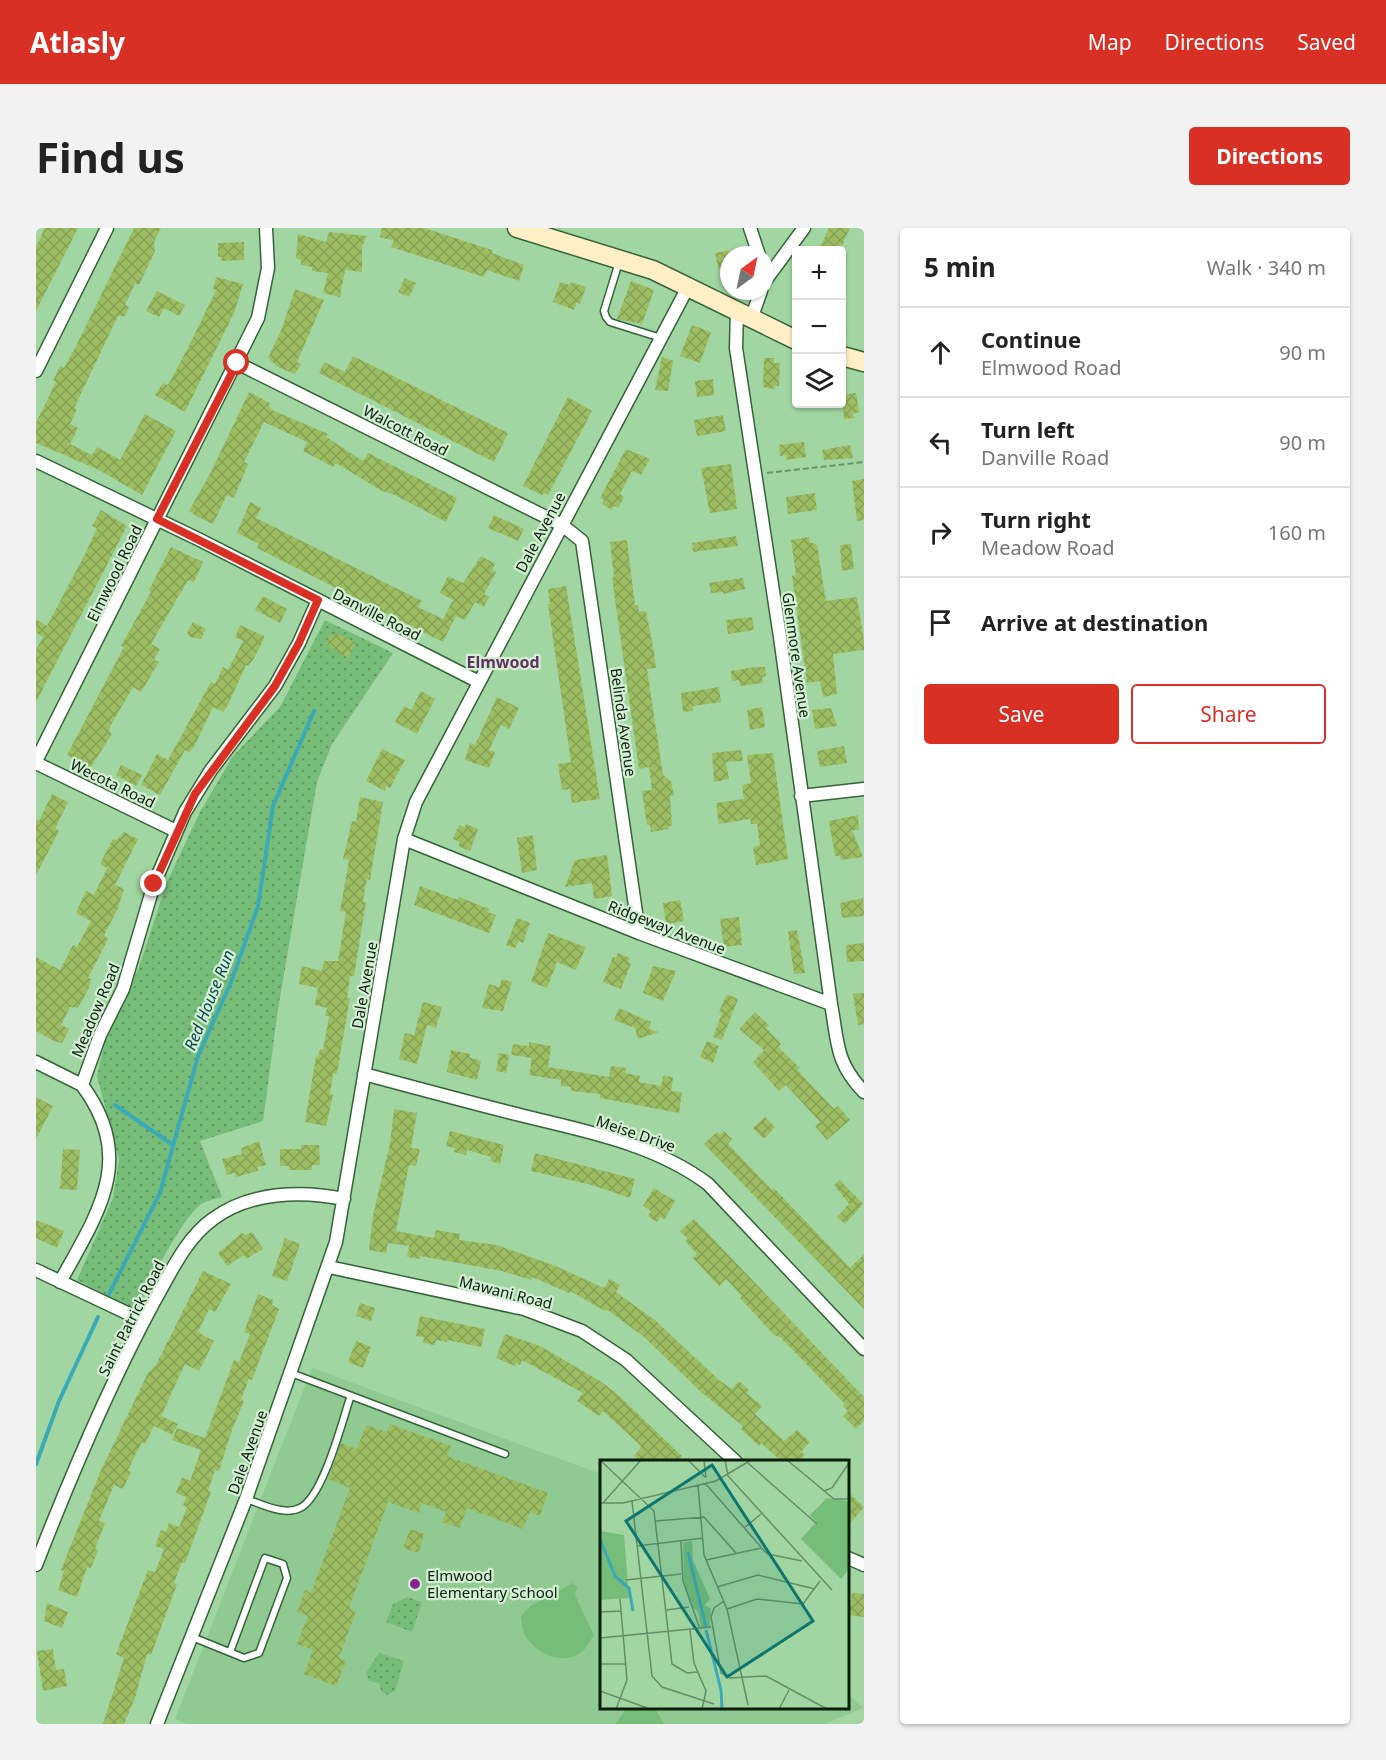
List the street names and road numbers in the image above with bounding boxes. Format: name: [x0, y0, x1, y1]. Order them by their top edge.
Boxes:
street label: Walcott Road: [360, 400, 452, 460]
street label: Dale Avenue: [510, 488, 570, 576]
street label: Elmwood Road: [82, 521, 146, 625]
street label: Danville Road: [330, 583, 424, 645]
street label: Glenmore Avenue: [778, 591, 816, 719]
street label: Belinda Avenue: [606, 666, 642, 778]
street label: Wecota Road: [67, 754, 159, 812]
street label: Ridgeway Avenue: [605, 895, 729, 959]
street label: Dale Avenue: [346, 940, 382, 1030]
street label: Meadow Road: [66, 960, 124, 1060]
street label: Meise Drive: [594, 1110, 678, 1156]
street label: Saint Patrick Road: [93, 1257, 169, 1379]
street label: Mawani Road: [457, 1271, 555, 1313]
street label: Dale Avenue: [223, 1407, 271, 1497]

